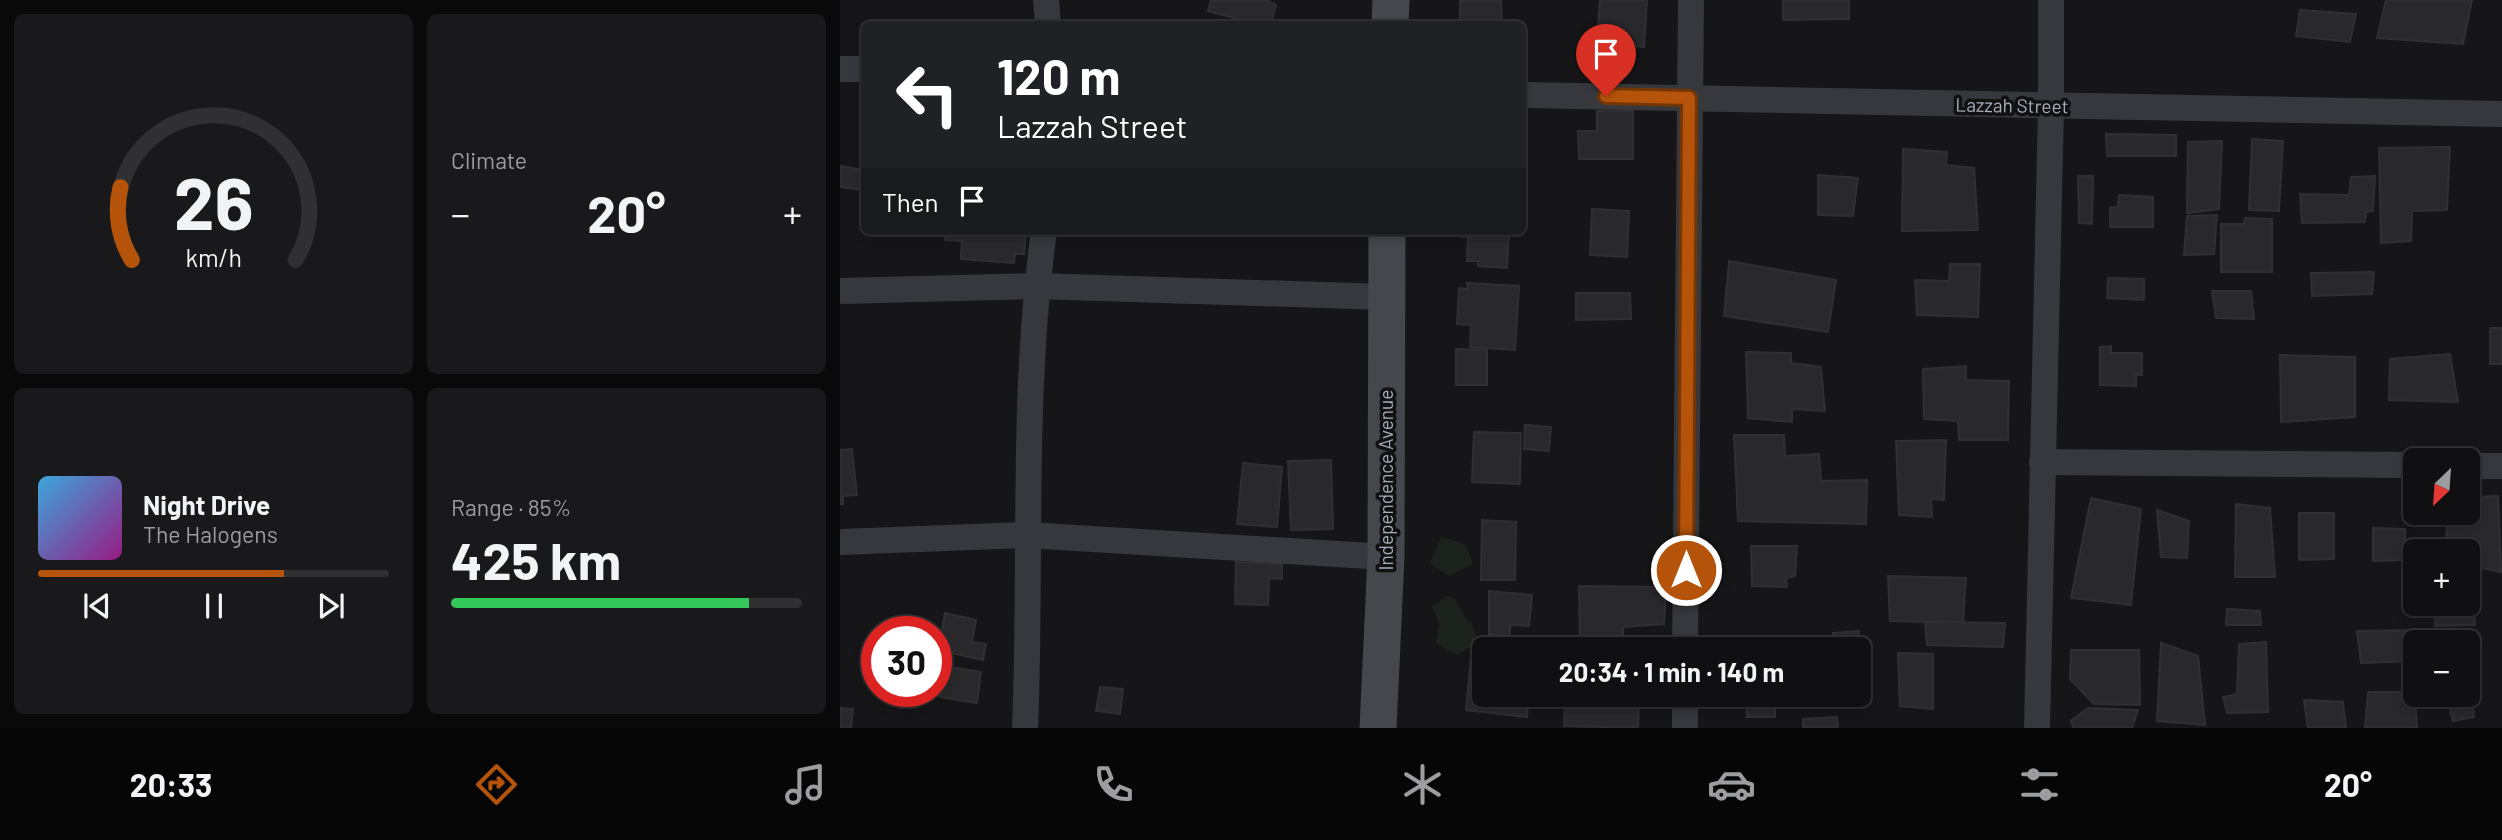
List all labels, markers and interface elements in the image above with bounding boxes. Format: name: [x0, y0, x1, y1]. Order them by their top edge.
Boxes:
pin: [1576, 24, 1636, 96]
icon: arrive: [1587, 35, 1625, 73]
text: 120 m: [997, 46, 1120, 105]
icon: left: [882, 49, 973, 140]
street label: Lazzah Street: [1955, 93, 2069, 117]
text: Lazzah Street: [997, 106, 1187, 144]
text: Climate: [451, 146, 527, 174]
text: 26: [174, 157, 253, 245]
text: 20°: [587, 181, 666, 243]
icon: arrive: [953, 182, 991, 220]
text: Then: [882, 186, 939, 217]
text: −: [451, 190, 470, 236]
text: +: [783, 190, 802, 236]
text: km/h: [185, 242, 242, 272]
street label: Independence Avenue: [1374, 390, 1397, 570]
north arrow: [2403, 448, 2480, 525]
map controls: [2403, 448, 2480, 707]
text: Night Drive: [143, 489, 270, 520]
text: Range · 85%: [451, 493, 571, 521]
text: The Halogens: [143, 520, 278, 548]
text: 425 km: [451, 528, 621, 590]
position arrow: [1649, 533, 1723, 607]
button: +: [2403, 539, 2480, 616]
icon: previous: [78, 587, 116, 625]
icon: pause: [195, 587, 233, 625]
icon: next: [312, 587, 350, 625]
speed limit sign: 30: [861, 616, 952, 707]
button: −: [2403, 630, 2480, 707]
text: 20:34 · 1 min · 140 m: [1559, 656, 1784, 687]
icon: directions: [472, 760, 521, 809]
icon: music: [781, 760, 830, 809]
icon: phone: [1089, 760, 1138, 809]
icon: climate: [1398, 760, 1447, 809]
icon: car: [1707, 760, 1756, 809]
icon: filters: [2015, 760, 2064, 809]
text: 20:33: [130, 765, 212, 803]
text: 20°: [2324, 765, 2372, 803]

